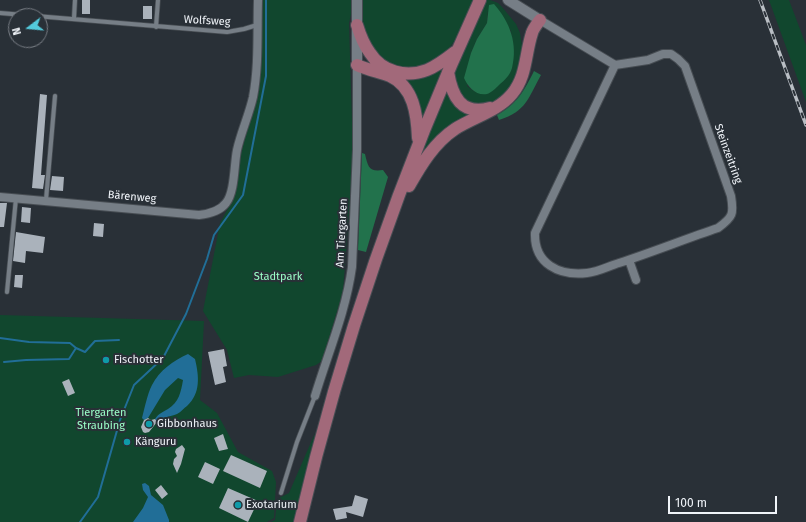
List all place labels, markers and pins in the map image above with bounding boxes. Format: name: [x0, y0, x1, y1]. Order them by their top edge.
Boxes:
place label: Fischotter: [114, 353, 163, 367]
marker: Fischotter: [101, 355, 111, 365]
place label: Gibbonhaus: [157, 417, 217, 431]
marker: Gibbonhaus: [144, 419, 154, 429]
place label: Känguru: [135, 435, 176, 449]
marker: Känguru: [122, 437, 132, 447]
place label: Exotarium: [246, 498, 297, 512]
marker: Exotarium: [233, 500, 243, 510]

